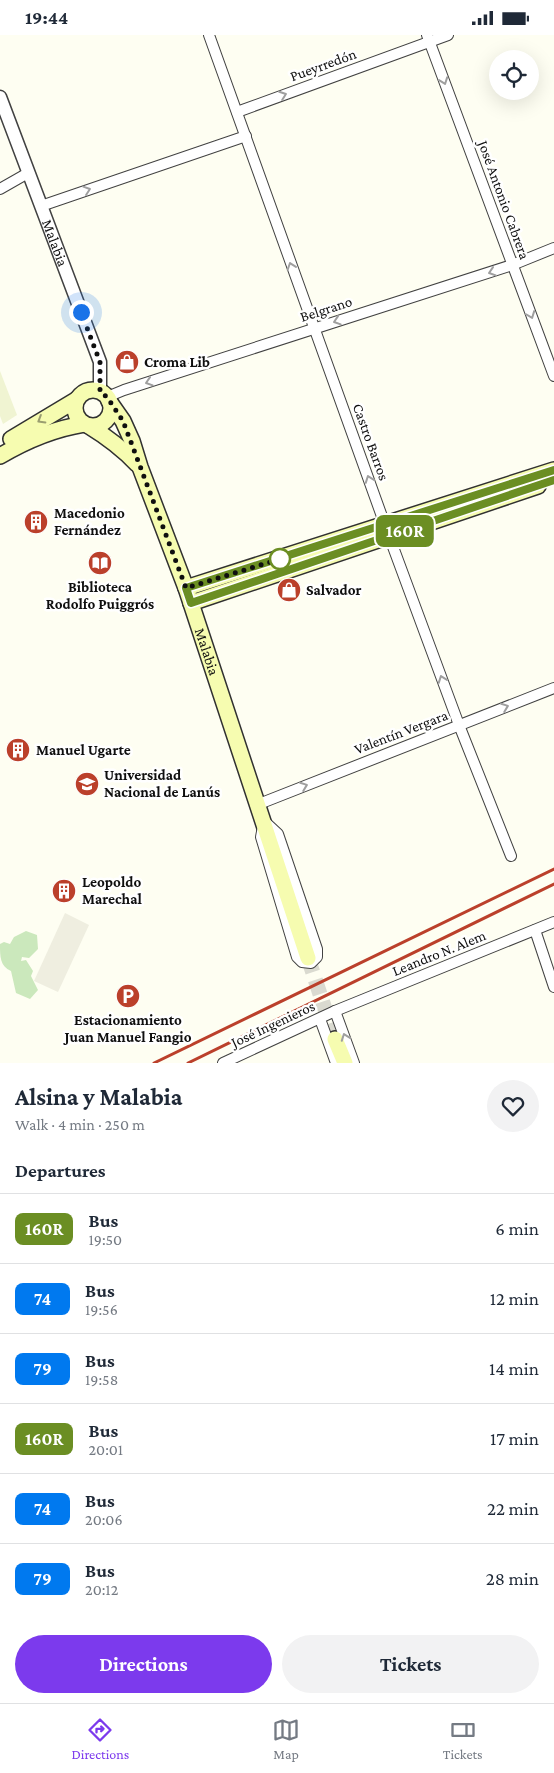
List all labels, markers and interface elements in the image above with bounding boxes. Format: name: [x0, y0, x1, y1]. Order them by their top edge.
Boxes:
text: 19:44: [25, 7, 68, 28]
street label: Pueyrredón: [288, 46, 359, 85]
map controls: [489, 50, 539, 100]
button: locate: [489, 50, 539, 100]
one-way arrow: [438, 76, 448, 84]
one-way arrow: [278, 91, 287, 101]
street label: José Antonio Cabrera: [473, 137, 533, 262]
one-way arrow: [82, 186, 91, 196]
street label: Malabia: [39, 217, 71, 269]
one-way arrow: [287, 262, 297, 271]
one-way arrow: [488, 266, 497, 276]
street label: Belgrano: [298, 293, 354, 326]
your location: [69, 300, 94, 325]
one-way arrow: [525, 310, 535, 319]
one-way arrow: [334, 315, 342, 325]
shop icon: Croma Lib: [114, 349, 140, 375]
place label: Croma Lib: [144, 354, 210, 370]
one-way arrow: [146, 376, 154, 386]
street label: Castro Barros: [350, 401, 392, 483]
one-way arrow: [38, 414, 47, 424]
one-way arrow: [365, 476, 375, 484]
place label: Macedonio Fernández: [54, 505, 125, 538]
building icon: Macedonio Fernández: [23, 509, 49, 535]
line badge: 160R: [370, 515, 440, 547]
text: 160R: [386, 521, 424, 541]
unlabelled marker: [269, 548, 291, 570]
library icon: Biblioteca Rodolfo Puiggrós: [87, 550, 113, 576]
shop icon: Salvador: [276, 577, 302, 603]
place label: Biblioteca Rodolfo Puiggrós: [46, 579, 154, 612]
place label: Salvador: [306, 582, 362, 598]
street label: Malabia: [192, 626, 222, 677]
one-way arrow: [438, 676, 448, 684]
one-way arrow: [500, 703, 509, 714]
street label: Valentín Vergara: [352, 707, 450, 758]
building icon: Manuel Ugarte: [5, 737, 31, 763]
place label: Manuel Ugarte: [36, 742, 131, 758]
place label: Universidad Nacional de Lanús: [104, 767, 220, 800]
school or university icon: Universidad Nacional de Lanús: [74, 771, 100, 797]
one-way arrow: [299, 782, 308, 792]
place label: Leopoldo Marechal: [82, 874, 143, 907]
building icon: Leopoldo Marechal: [51, 878, 77, 904]
street label: Leandro N. Alem: [390, 927, 488, 979]
parking icon: Estacionamiento Juan Manuel Fangio: [115, 983, 141, 1009]
street label: José Ingenieros: [227, 998, 318, 1052]
place label: Estacionamiento Juan Manuel Fangio: [62, 1012, 192, 1045]
one-way arrow: [341, 1033, 351, 1042]
button: heart: [487, 1080, 539, 1132]
text: Alsina y Malabia: [15, 1083, 182, 1110]
text: Walk · 4 min · 250 m: [15, 1116, 145, 1133]
text: Departures: [15, 1160, 106, 1181]
text: Bus: [88, 1210, 118, 1231]
text: 6 min: [495, 1218, 539, 1239]
text: 160R: [25, 1219, 63, 1239]
text: 19:50: [88, 1231, 122, 1248]
text: Bus: [85, 1280, 115, 1301]
text: 12 min: [490, 1288, 539, 1309]
text: 74: [34, 1289, 51, 1309]
text: 19:56: [85, 1301, 118, 1318]
text: Bus: [85, 1350, 115, 1371]
text: 14 min: [489, 1358, 539, 1379]
text: 79: [33, 1359, 52, 1379]
text: 19:58: [85, 1371, 118, 1388]
text: Bus: [88, 1420, 118, 1441]
text: 17 min: [490, 1428, 539, 1449]
text: 160R: [25, 1429, 63, 1449]
text: 20:01: [88, 1441, 123, 1458]
text: Bus: [85, 1490, 115, 1511]
text: 22 min: [487, 1498, 539, 1519]
text: 74: [34, 1499, 51, 1519]
text: 20:06: [85, 1511, 123, 1528]
text: Bus: [85, 1560, 115, 1581]
text: 28 min: [486, 1568, 539, 1589]
text: 79: [33, 1569, 52, 1589]
text: 20:12: [85, 1581, 118, 1598]
button: Directions: [15, 1635, 272, 1693]
button: Tickets: [282, 1635, 539, 1693]
tab: Directions: [71, 1716, 129, 1762]
tab: Map: [272, 1716, 300, 1762]
tab: Tickets: [443, 1716, 483, 1762]

